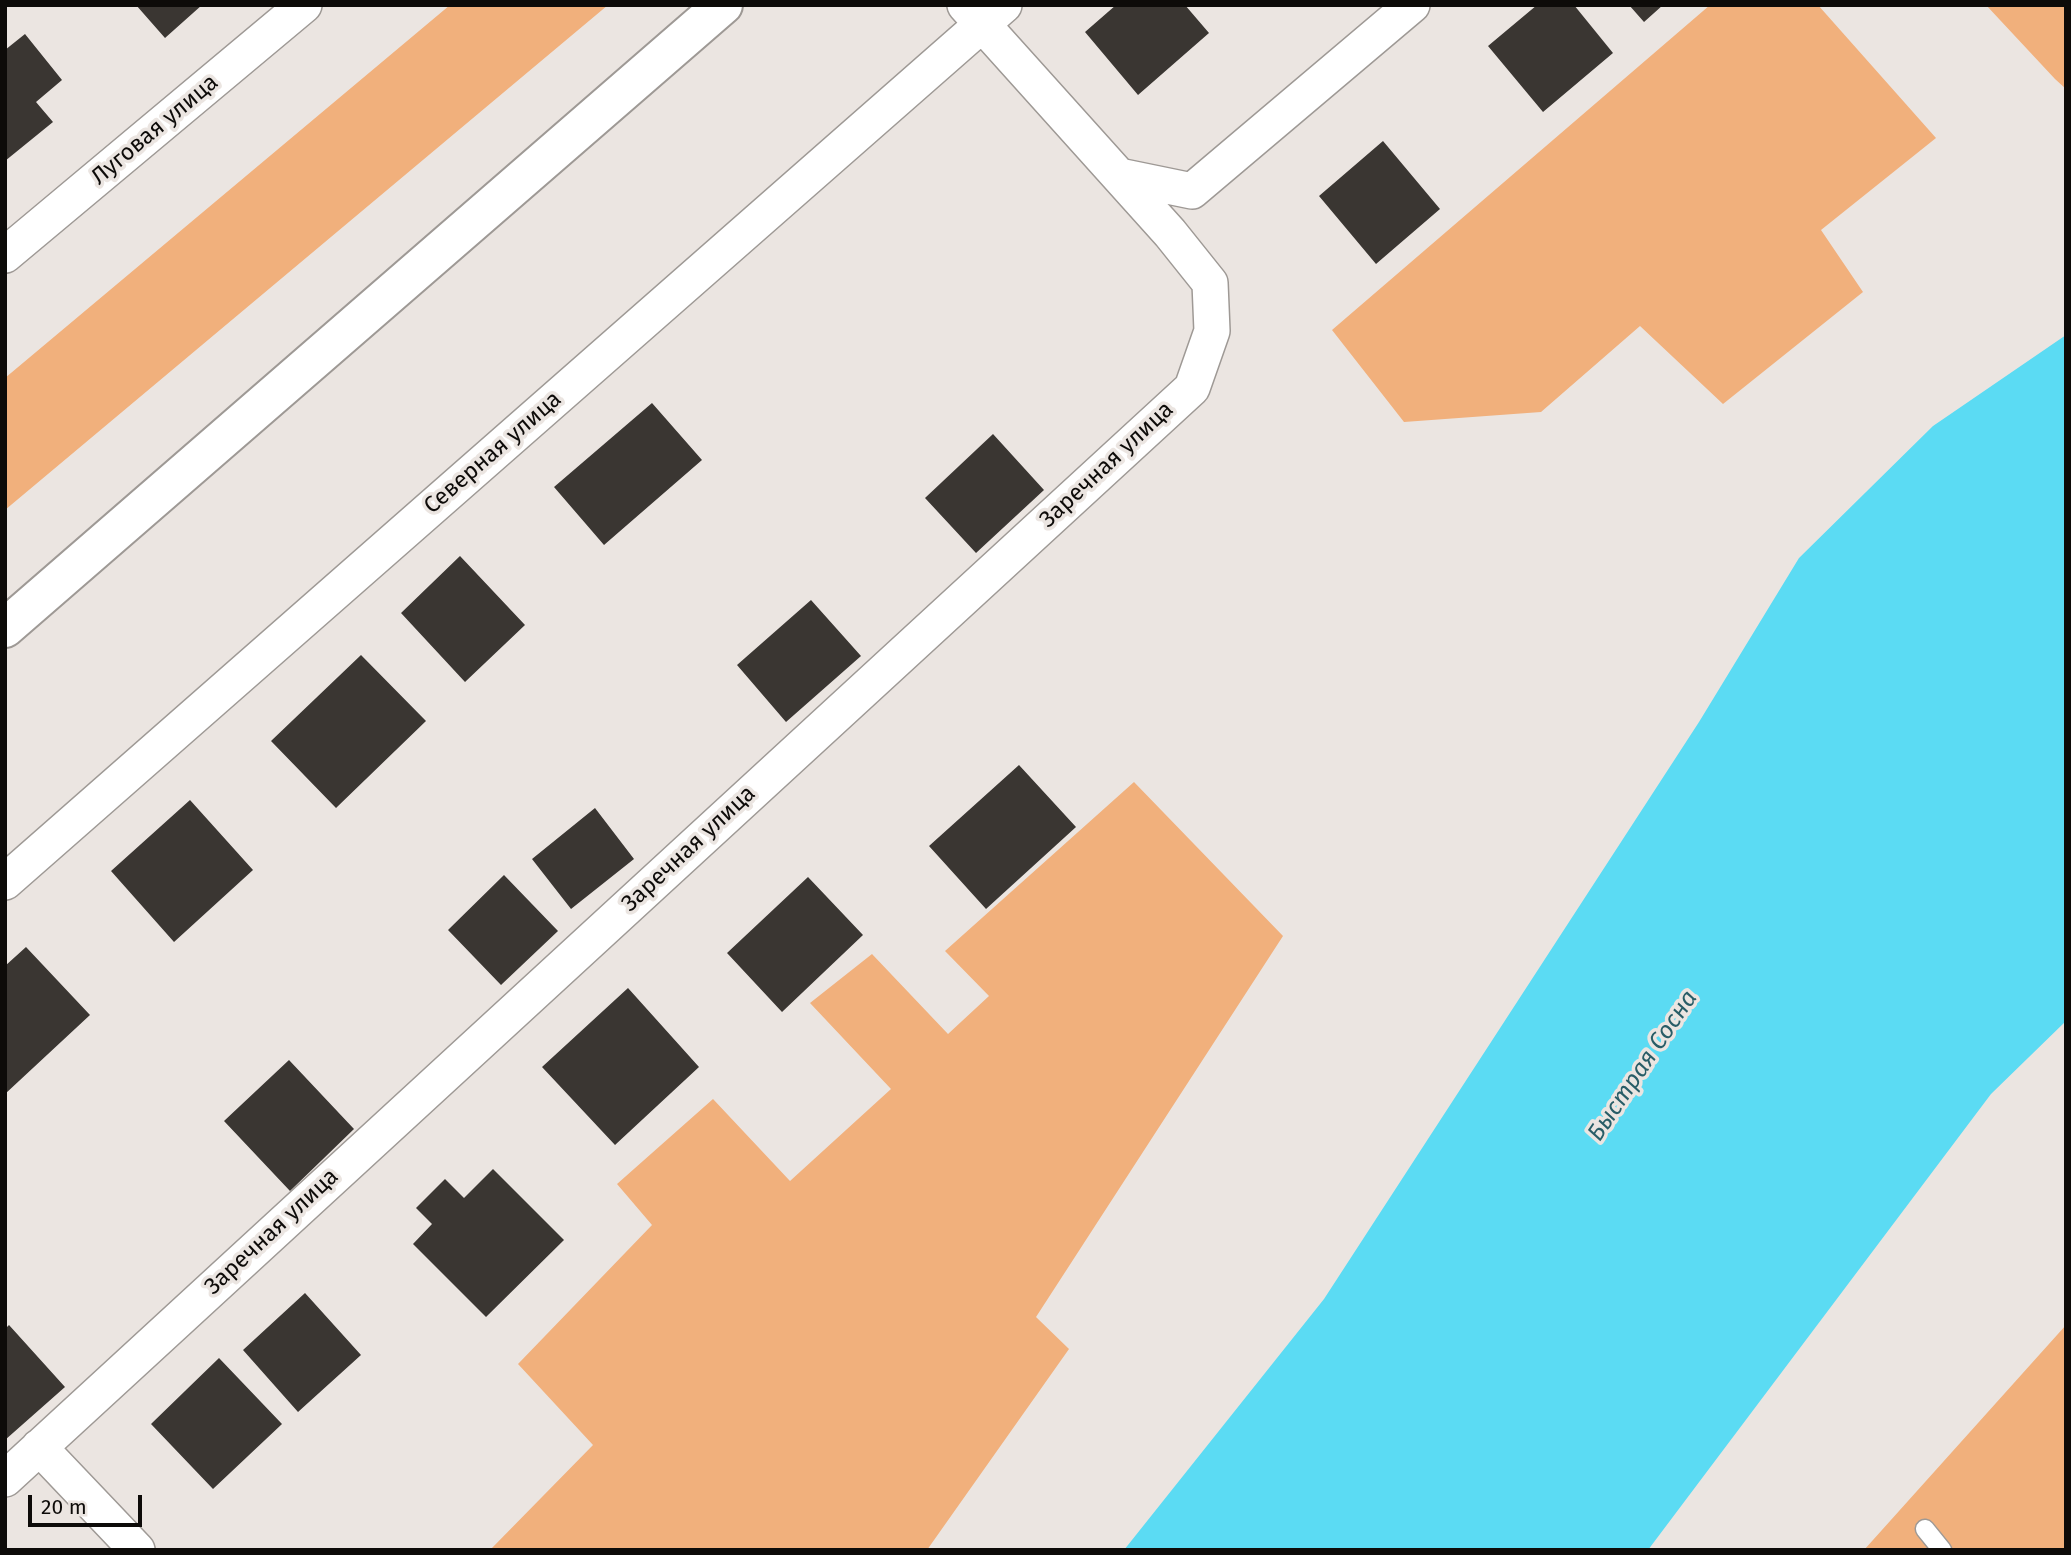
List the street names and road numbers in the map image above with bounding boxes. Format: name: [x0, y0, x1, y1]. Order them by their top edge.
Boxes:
street label: Луговая улица: [86, 69, 224, 191]
street label: Северная улица: [419, 386, 567, 520]
street label: Заречная улица: [1035, 396, 1179, 534]
street label: Заречная улица: [617, 780, 761, 918]
street label: Заречная улица: [200, 1163, 344, 1301]

